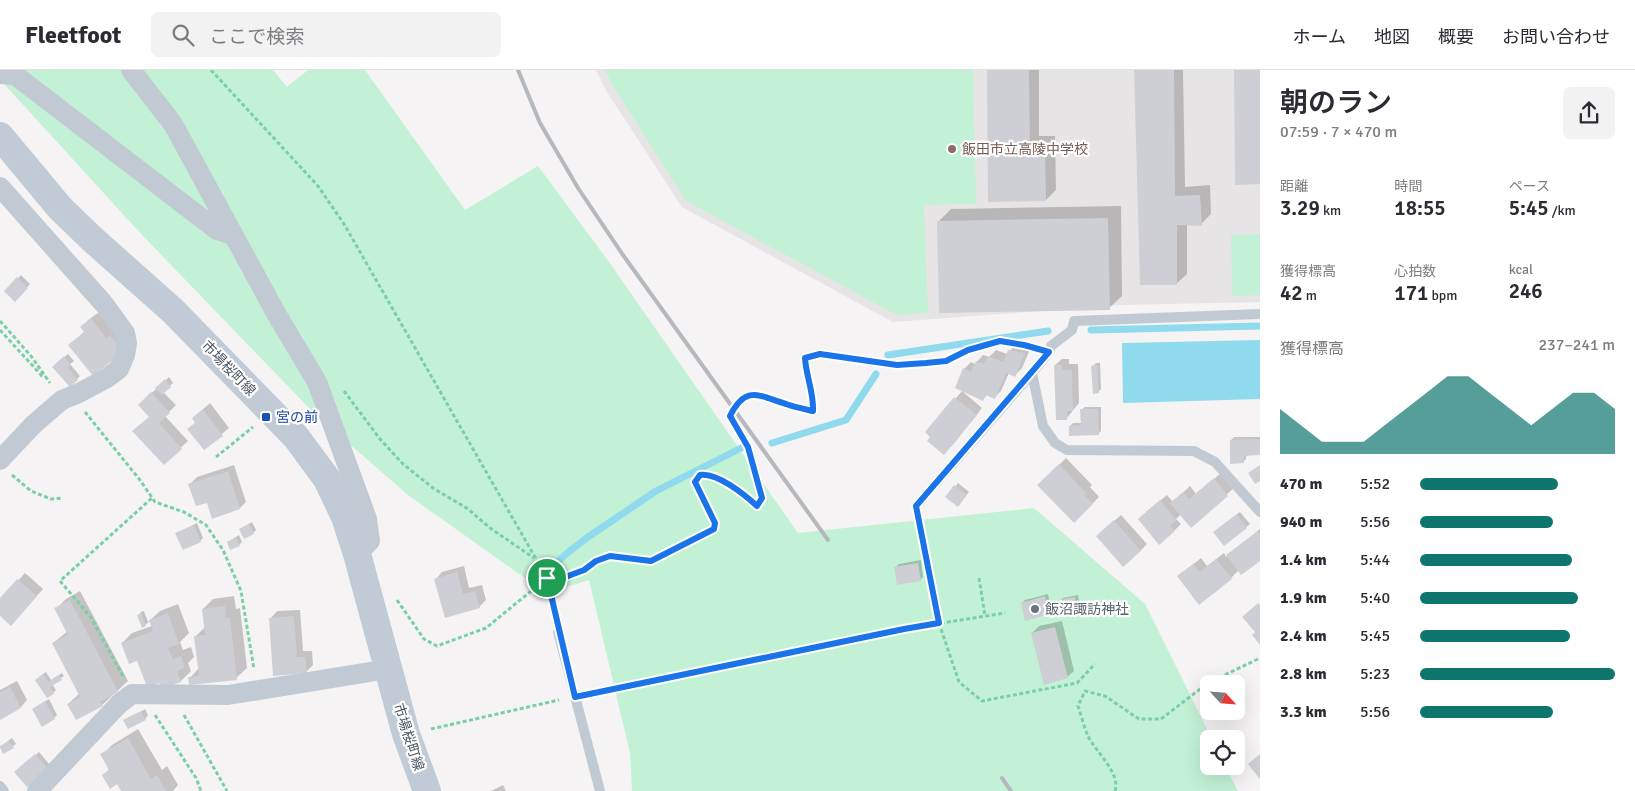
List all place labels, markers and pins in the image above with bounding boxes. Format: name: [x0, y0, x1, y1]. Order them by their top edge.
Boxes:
place label: 飯田市立高陵中学校: [962, 141, 1088, 158]
marker: 飯田市立高陵中学校: [946, 143, 958, 155]
place label: 宮の前: [276, 409, 318, 426]
marker: 宮の前: [260, 411, 272, 423]
pin: [526, 557, 568, 599]
place label: 飯沼諏訪神社: [1045, 601, 1129, 618]
marker: 飯沼諏訪神社: [1029, 603, 1041, 615]

